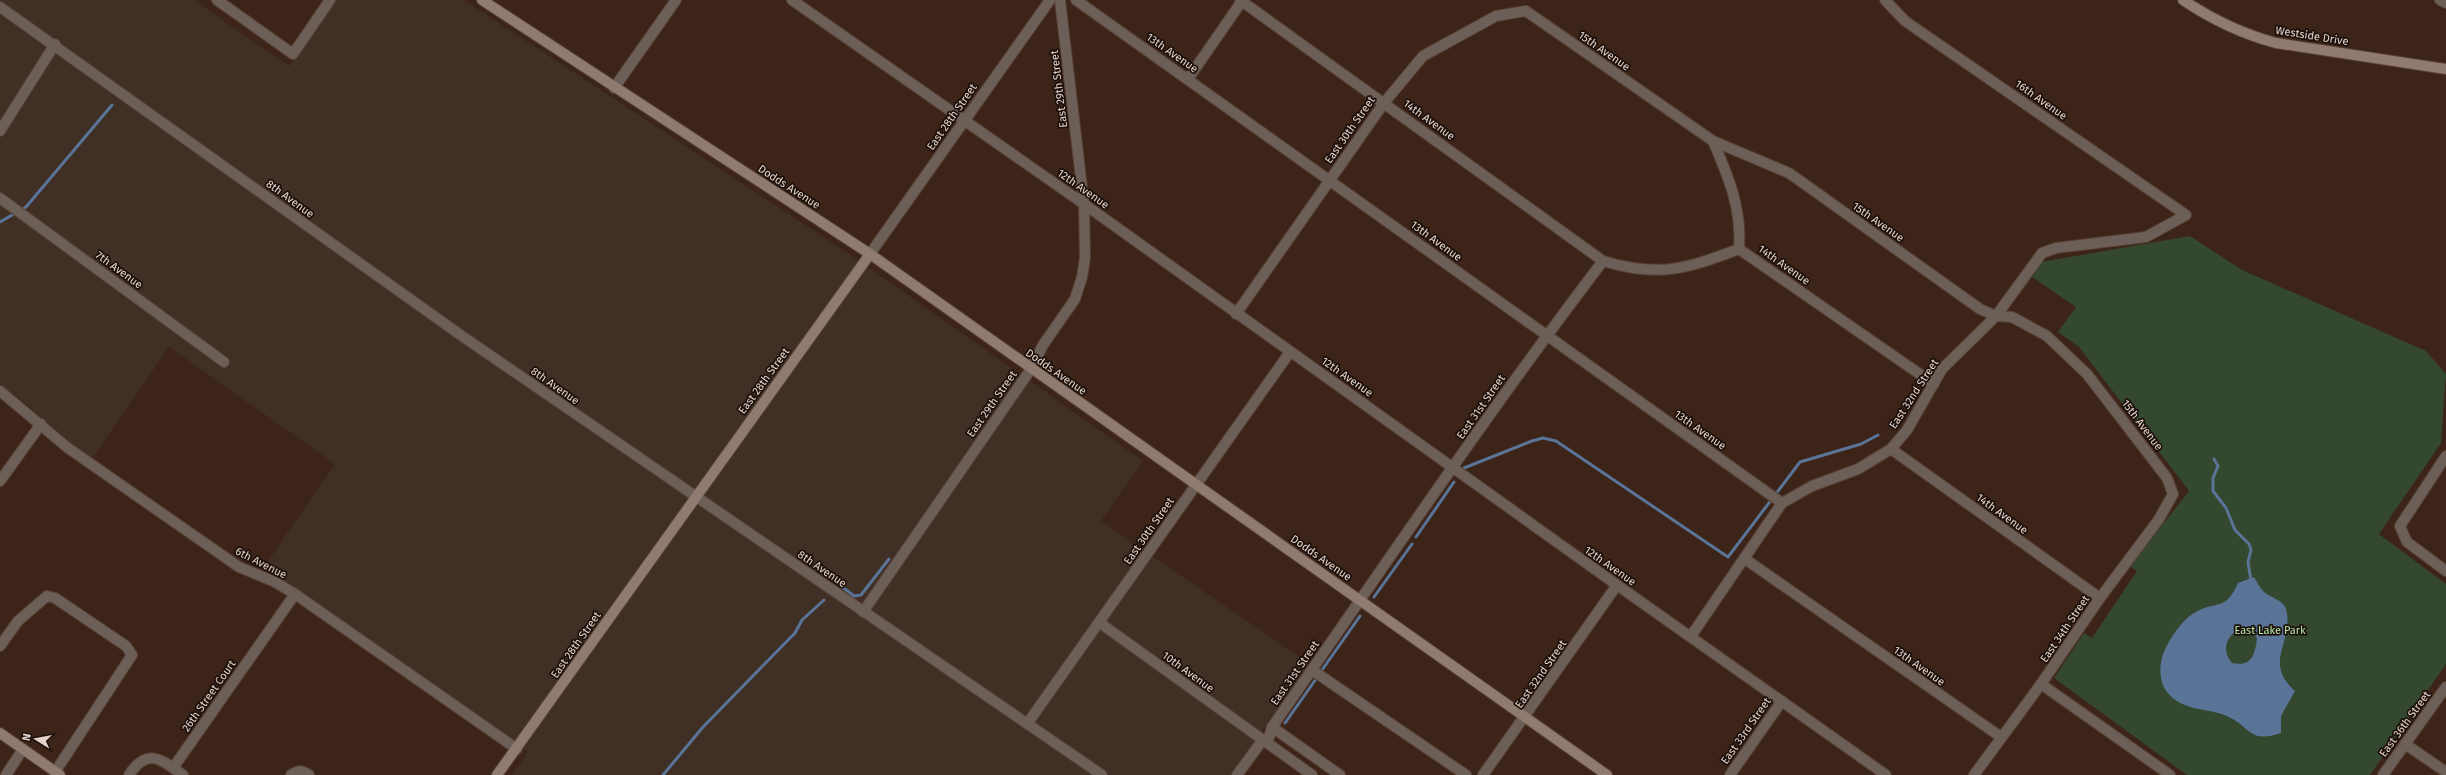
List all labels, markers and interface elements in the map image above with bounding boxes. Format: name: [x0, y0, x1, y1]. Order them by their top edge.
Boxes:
street label: Westside Drive: [2275, 24, 2349, 48]
street label: 15th Avenue: [1576, 28, 1632, 74]
street label: 13th Avenue: [1144, 30, 1200, 76]
street label: East 29th Street: [1048, 50, 1070, 128]
street label: 16th Avenue: [2013, 77, 2069, 123]
street label: East 28th Street: [924, 81, 980, 153]
street label: East 30th Street: [1322, 94, 1378, 166]
street label: 14th Avenue: [1401, 97, 1457, 143]
street label: Dodds Avenue: [756, 162, 822, 212]
street label: 12th Avenue: [1055, 166, 1111, 212]
street label: 8th Avenue: [264, 177, 316, 221]
street label: 15th Avenue: [1850, 199, 1906, 245]
street label: 13th Avenue: [1408, 218, 1464, 264]
street label: 14th Avenue: [1756, 242, 1812, 288]
street label: 7th Avenue: [93, 249, 145, 291]
street label: East 28th Street: [736, 345, 792, 417]
street label: Dodds Avenue: [1023, 346, 1089, 398]
street label: 12th Avenue: [1319, 354, 1375, 400]
street label: East 32nd Street: [1887, 357, 1941, 431]
street label: 8th Avenue: [528, 365, 582, 407]
street label: East 29th Street: [964, 368, 1020, 440]
street label: East 31st Street: [1454, 372, 1508, 442]
street label: 15th Avenue: [2119, 397, 2165, 453]
street label: 13th Avenue: [1672, 407, 1728, 453]
street label: 14th Avenue: [1974, 491, 2030, 537]
street label: East 30th Street: [1121, 495, 1177, 567]
street label: Dodds Avenue: [1288, 532, 1354, 584]
street label: 12th Avenue: [1582, 543, 1638, 589]
street label: 6th Avenue: [233, 545, 289, 581]
street label: 8th Avenue: [795, 548, 849, 590]
street label: East 34th Street: [2038, 593, 2092, 665]
street label: East 28th Street: [548, 609, 604, 681]
park label: East Lake Park: [2234, 624, 2306, 637]
street label: East 32nd Street: [1513, 637, 1569, 711]
street label: East 31st Street: [1268, 638, 1322, 708]
street label: 13th Avenue: [1891, 643, 1947, 689]
street label: 10th Avenue: [1160, 649, 1216, 695]
street label: 26th Street Court: [179, 658, 239, 734]
street label: East 36th Street: [2377, 689, 2433, 759]
street label: East 33rd Street: [1718, 695, 1774, 767]
north arrow: [16, 719, 56, 759]
text: N: [20, 732, 34, 742]

